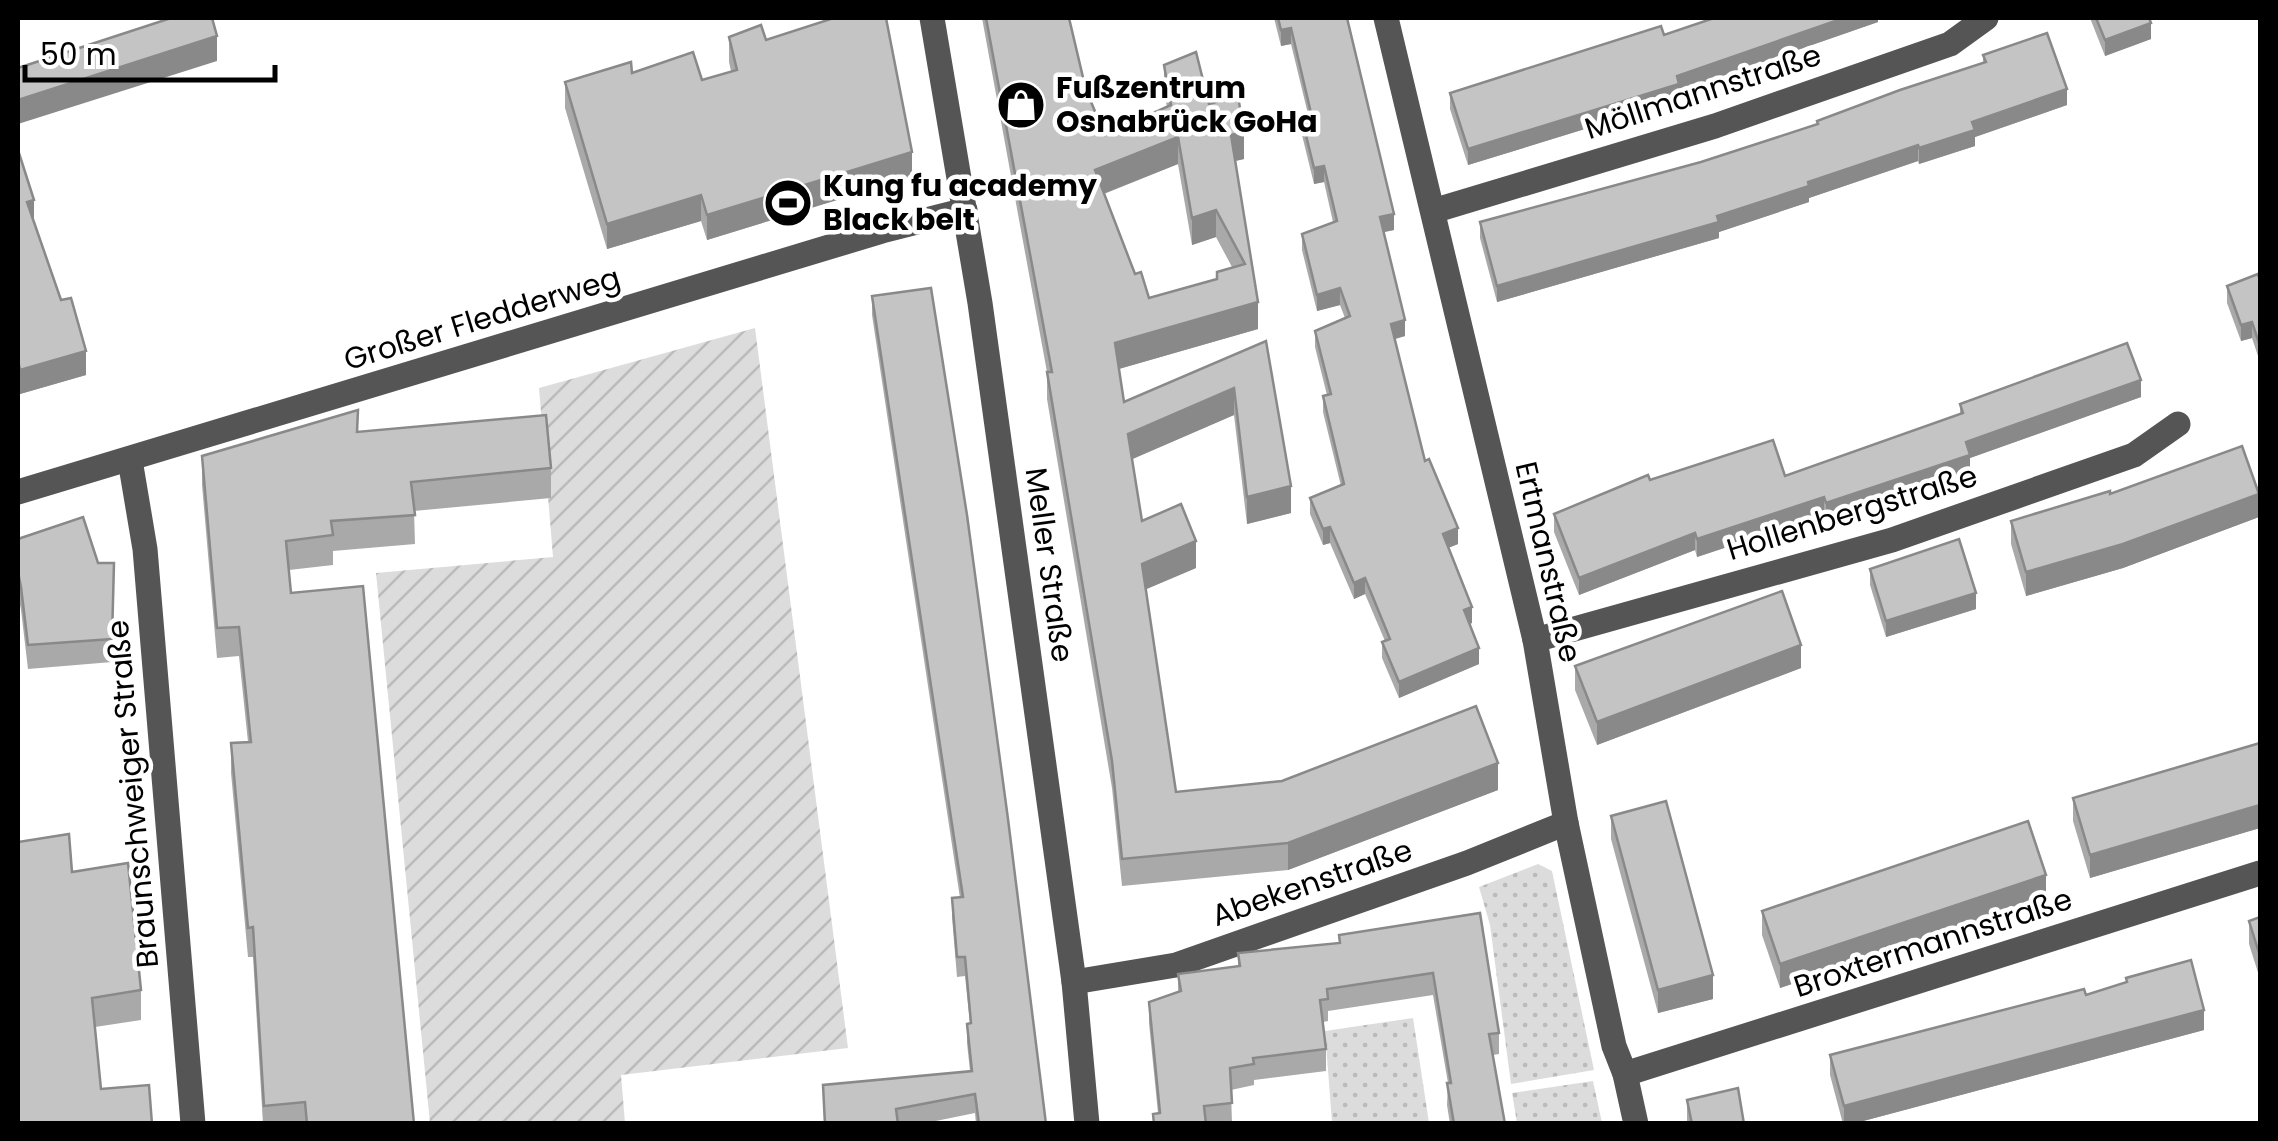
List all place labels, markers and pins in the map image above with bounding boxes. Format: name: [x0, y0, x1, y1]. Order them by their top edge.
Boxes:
place label: Fußzentrum Osnabrück GoHa: [1056, 66, 1318, 143]
shop icon: Fußzentrum Osnabrück GoHa: [995, 79, 1047, 131]
place label: Kung fu academy Black belt: [823, 164, 1097, 241]
sports icon: Kung fu academy Black belt: [762, 177, 814, 229]

